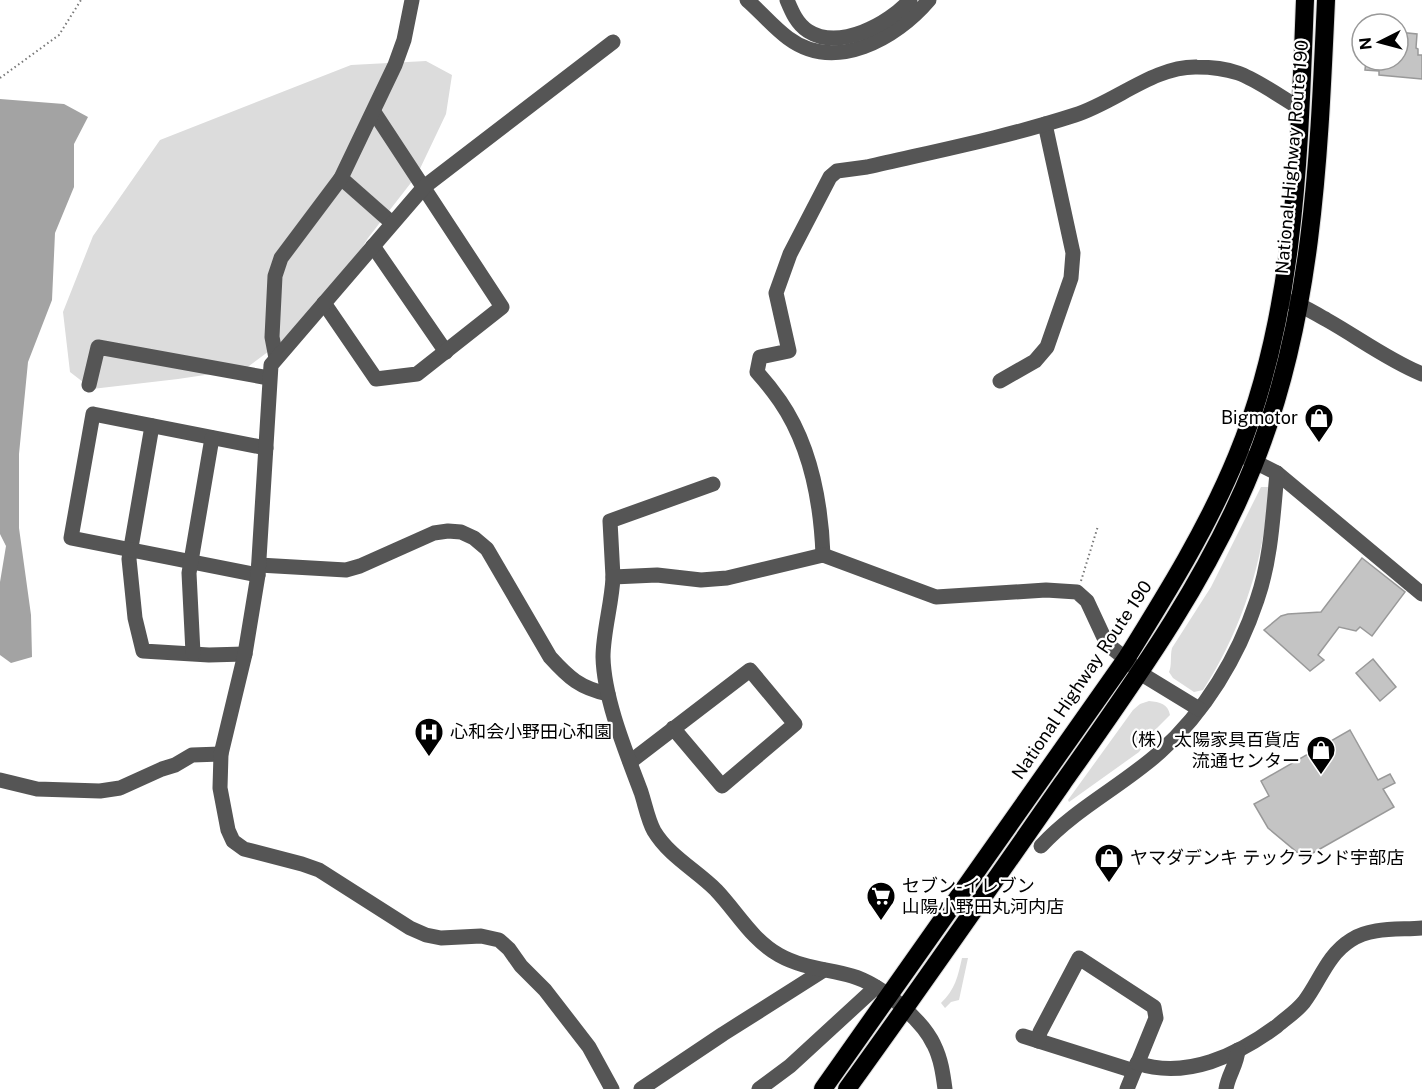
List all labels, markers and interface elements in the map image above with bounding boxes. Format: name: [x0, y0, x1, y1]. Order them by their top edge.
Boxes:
north arrow: [1350, 12, 1410, 72]
text: N: [1355, 36, 1376, 51]
street label: National Highway Route 190: [1271, 39, 1312, 275]
shop icon: Bigmotor: [1303, 402, 1335, 444]
place label: Bigmotor: [1221, 407, 1298, 428]
street label: National Highway Route 190: [1007, 576, 1156, 783]
hospital icon: 心和会小野田心和園: [413, 716, 445, 758]
place label: 心和会小野田心和園: [450, 721, 612, 742]
place label: （株）太陽家具百貨店 流通センター: [1120, 729, 1300, 771]
shop icon: （株）太陽家具百貨店 流通センター: [1305, 734, 1337, 776]
shop icon: ヤマダデンキ テックランド宇部店: [1093, 842, 1125, 884]
place label: ヤマダデンキ テックランド宇部店: [1130, 847, 1404, 868]
place label: セブン-イレブン 山陽小野田丸河内店: [902, 875, 1064, 917]
supermarket icon: セブン-イレブン 山陽小野田丸河内店: [865, 880, 897, 922]

